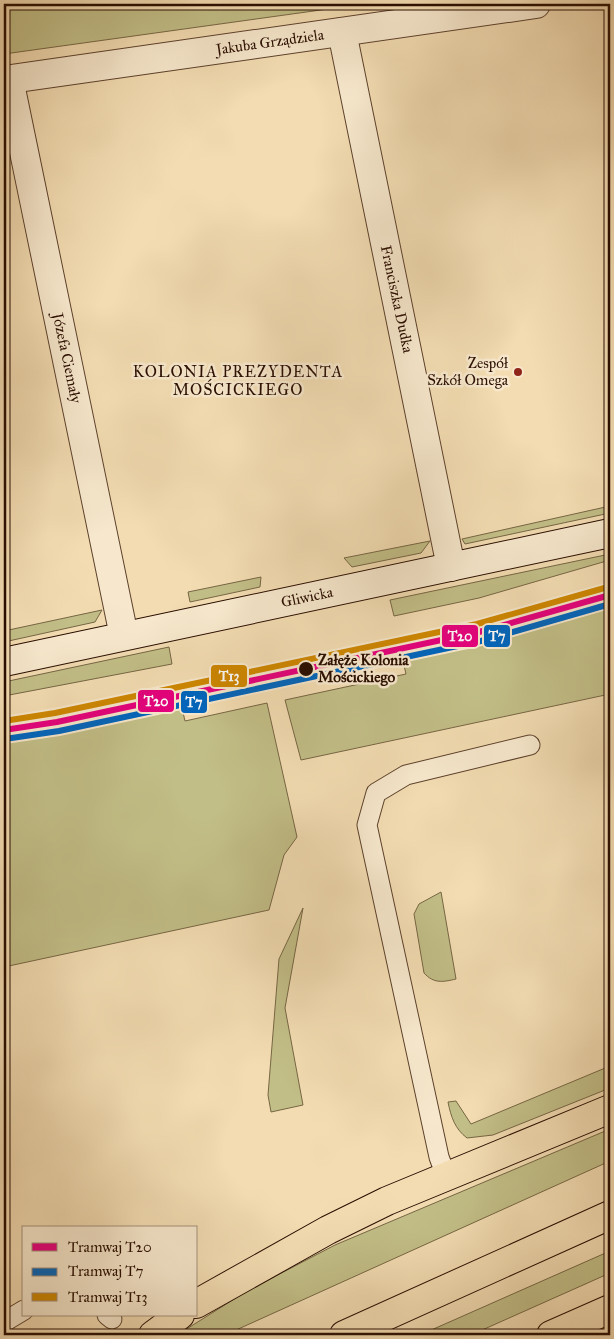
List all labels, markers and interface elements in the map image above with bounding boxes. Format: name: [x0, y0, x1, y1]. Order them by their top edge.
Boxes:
street label: Jakuba Grządziela: [213, 25, 326, 60]
street label: Franciszka Dudka: [377, 244, 417, 355]
street label: Józefa Ciemały: [47, 309, 86, 406]
place label: Zespół Szkół Omega: [427, 354, 509, 389]
district label: KOLONIA PREZYDENTA MOŚCICKIEGO: [133, 362, 343, 399]
marker: Zespół Szkół Omega: [512, 366, 524, 378]
street label: Gliwicka: [279, 583, 335, 611]
line badge: T20: [441, 624, 479, 648]
line badge: T7: [483, 624, 511, 648]
text: T20: [447, 628, 472, 645]
text: T7: [487, 628, 506, 645]
place label: Załęże Kolonia Mościckiego: [318, 651, 409, 687]
marker: Załęże Kolonia Mościckiego: [297, 660, 315, 678]
line badge: T13: [210, 664, 248, 688]
text: T13: [218, 668, 240, 686]
line badge: T20: [137, 689, 175, 713]
line badge: T7: [180, 690, 208, 714]
text: T20: [143, 693, 168, 710]
text: T7: [184, 694, 203, 711]
legend: [22, 1226, 198, 1316]
text: Tramwaj T20: [68, 1238, 152, 1256]
text: Tramwaj T7: [68, 1262, 144, 1280]
text: Tramwaj T13: [68, 1288, 148, 1306]

